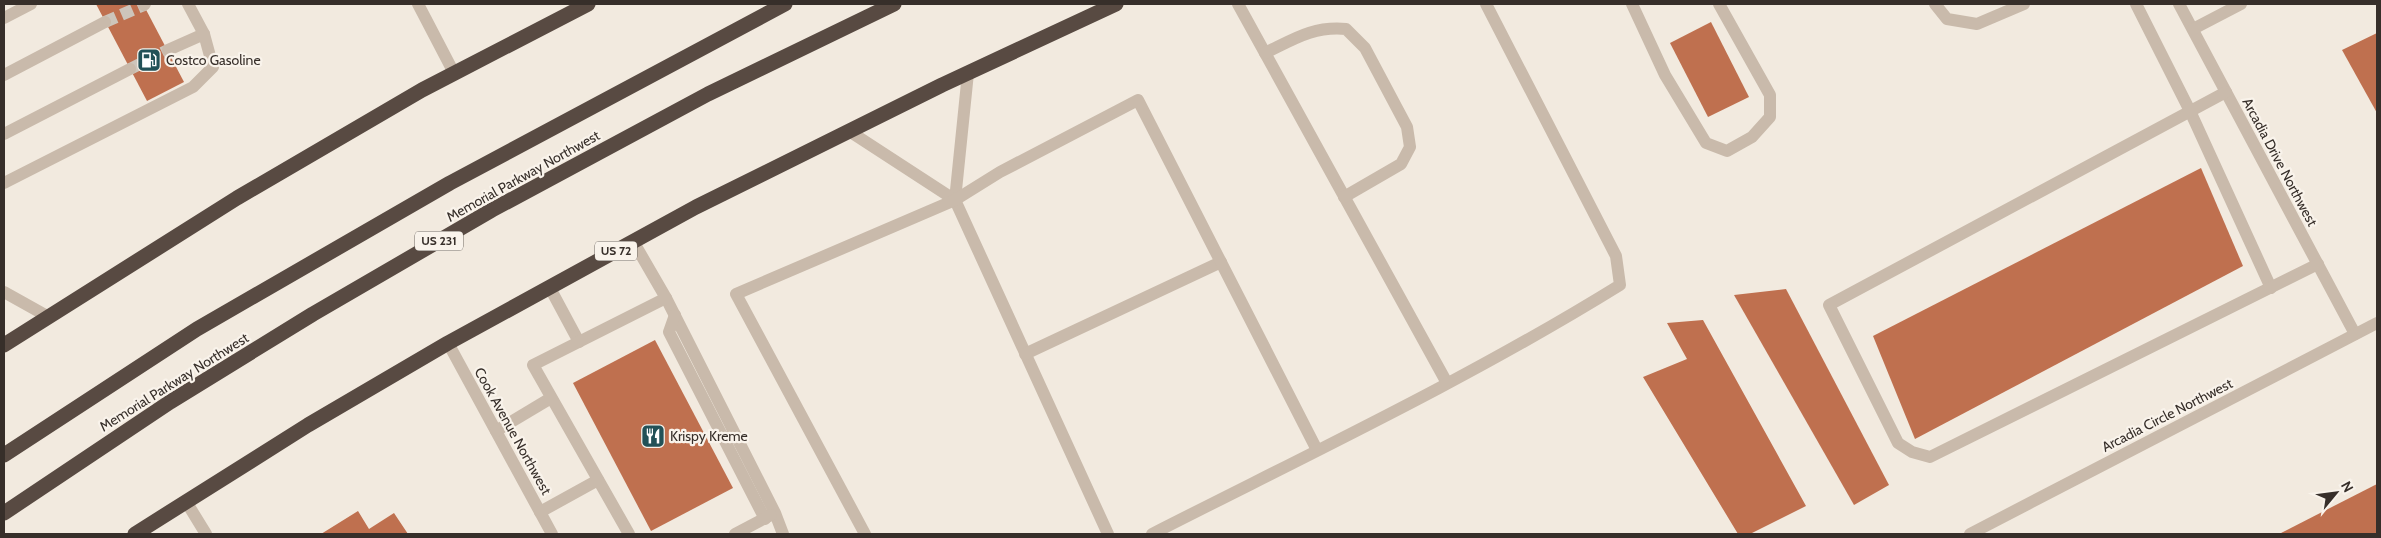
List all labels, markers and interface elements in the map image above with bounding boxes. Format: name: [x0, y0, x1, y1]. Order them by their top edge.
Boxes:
fuel station icon: Costco Gasoline: [136, 47, 162, 73]
place label: Costco Gasoline: [166, 51, 261, 69]
street label: Arcadia Drive Northwest: [2239, 95, 2322, 230]
street label: Memorial Parkway Northwest: [443, 126, 603, 226]
road number: US 231: [415, 232, 463, 250]
road number: US 72: [595, 242, 637, 260]
street label: Memorial Parkway Northwest: [96, 328, 252, 435]
street label: Cook Avenue Northwest: [471, 364, 556, 498]
street label: Arcadia Circle Northwest: [2099, 374, 2236, 456]
restaurant icon: Krispy Kreme: [640, 423, 666, 449]
place label: Krispy Kreme: [670, 427, 748, 445]
north arrow: [2311, 468, 2361, 518]
text: N: [2337, 478, 2358, 495]

